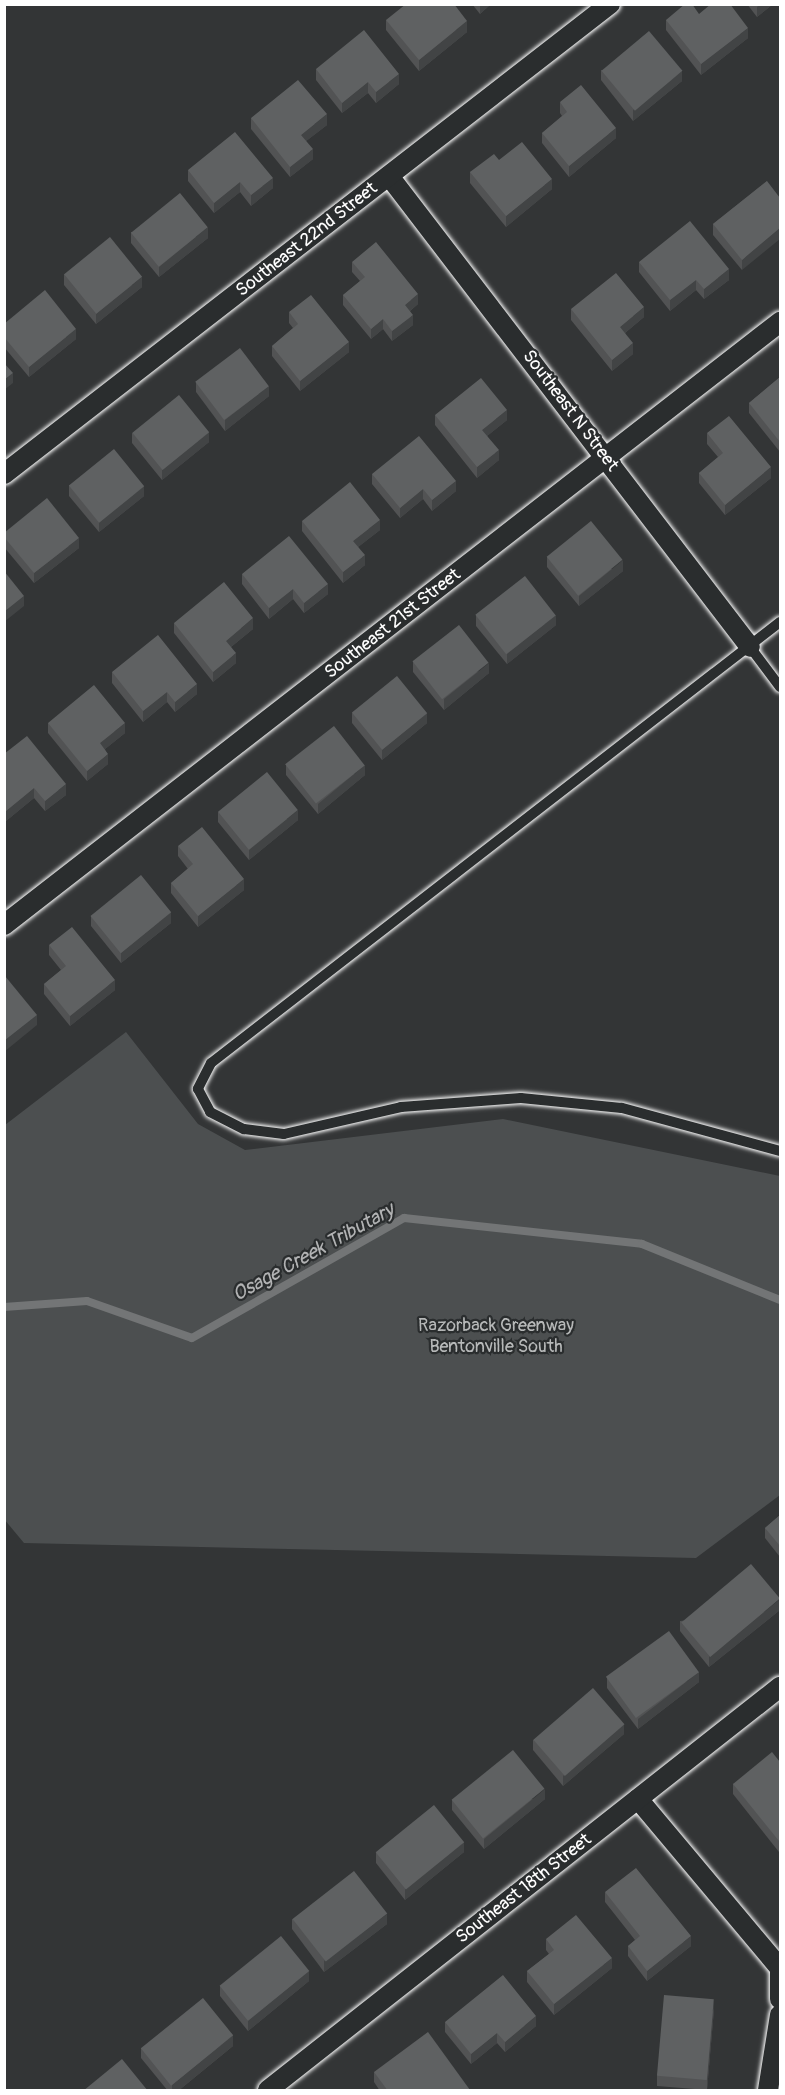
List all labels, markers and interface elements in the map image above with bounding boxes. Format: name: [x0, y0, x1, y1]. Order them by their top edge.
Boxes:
street label: Southeast 22nd Street: [232, 178, 382, 302]
street label: Southeast N Street: [517, 346, 623, 476]
street label: Southeast 21st Street: [321, 564, 465, 684]
water label: Osage Creek Tributary: [228, 1198, 398, 1306]
park label: Razorback Greenway Bentonville South: [418, 1316, 574, 1358]
street label: Southeast 18th Street: [452, 1829, 596, 1949]

